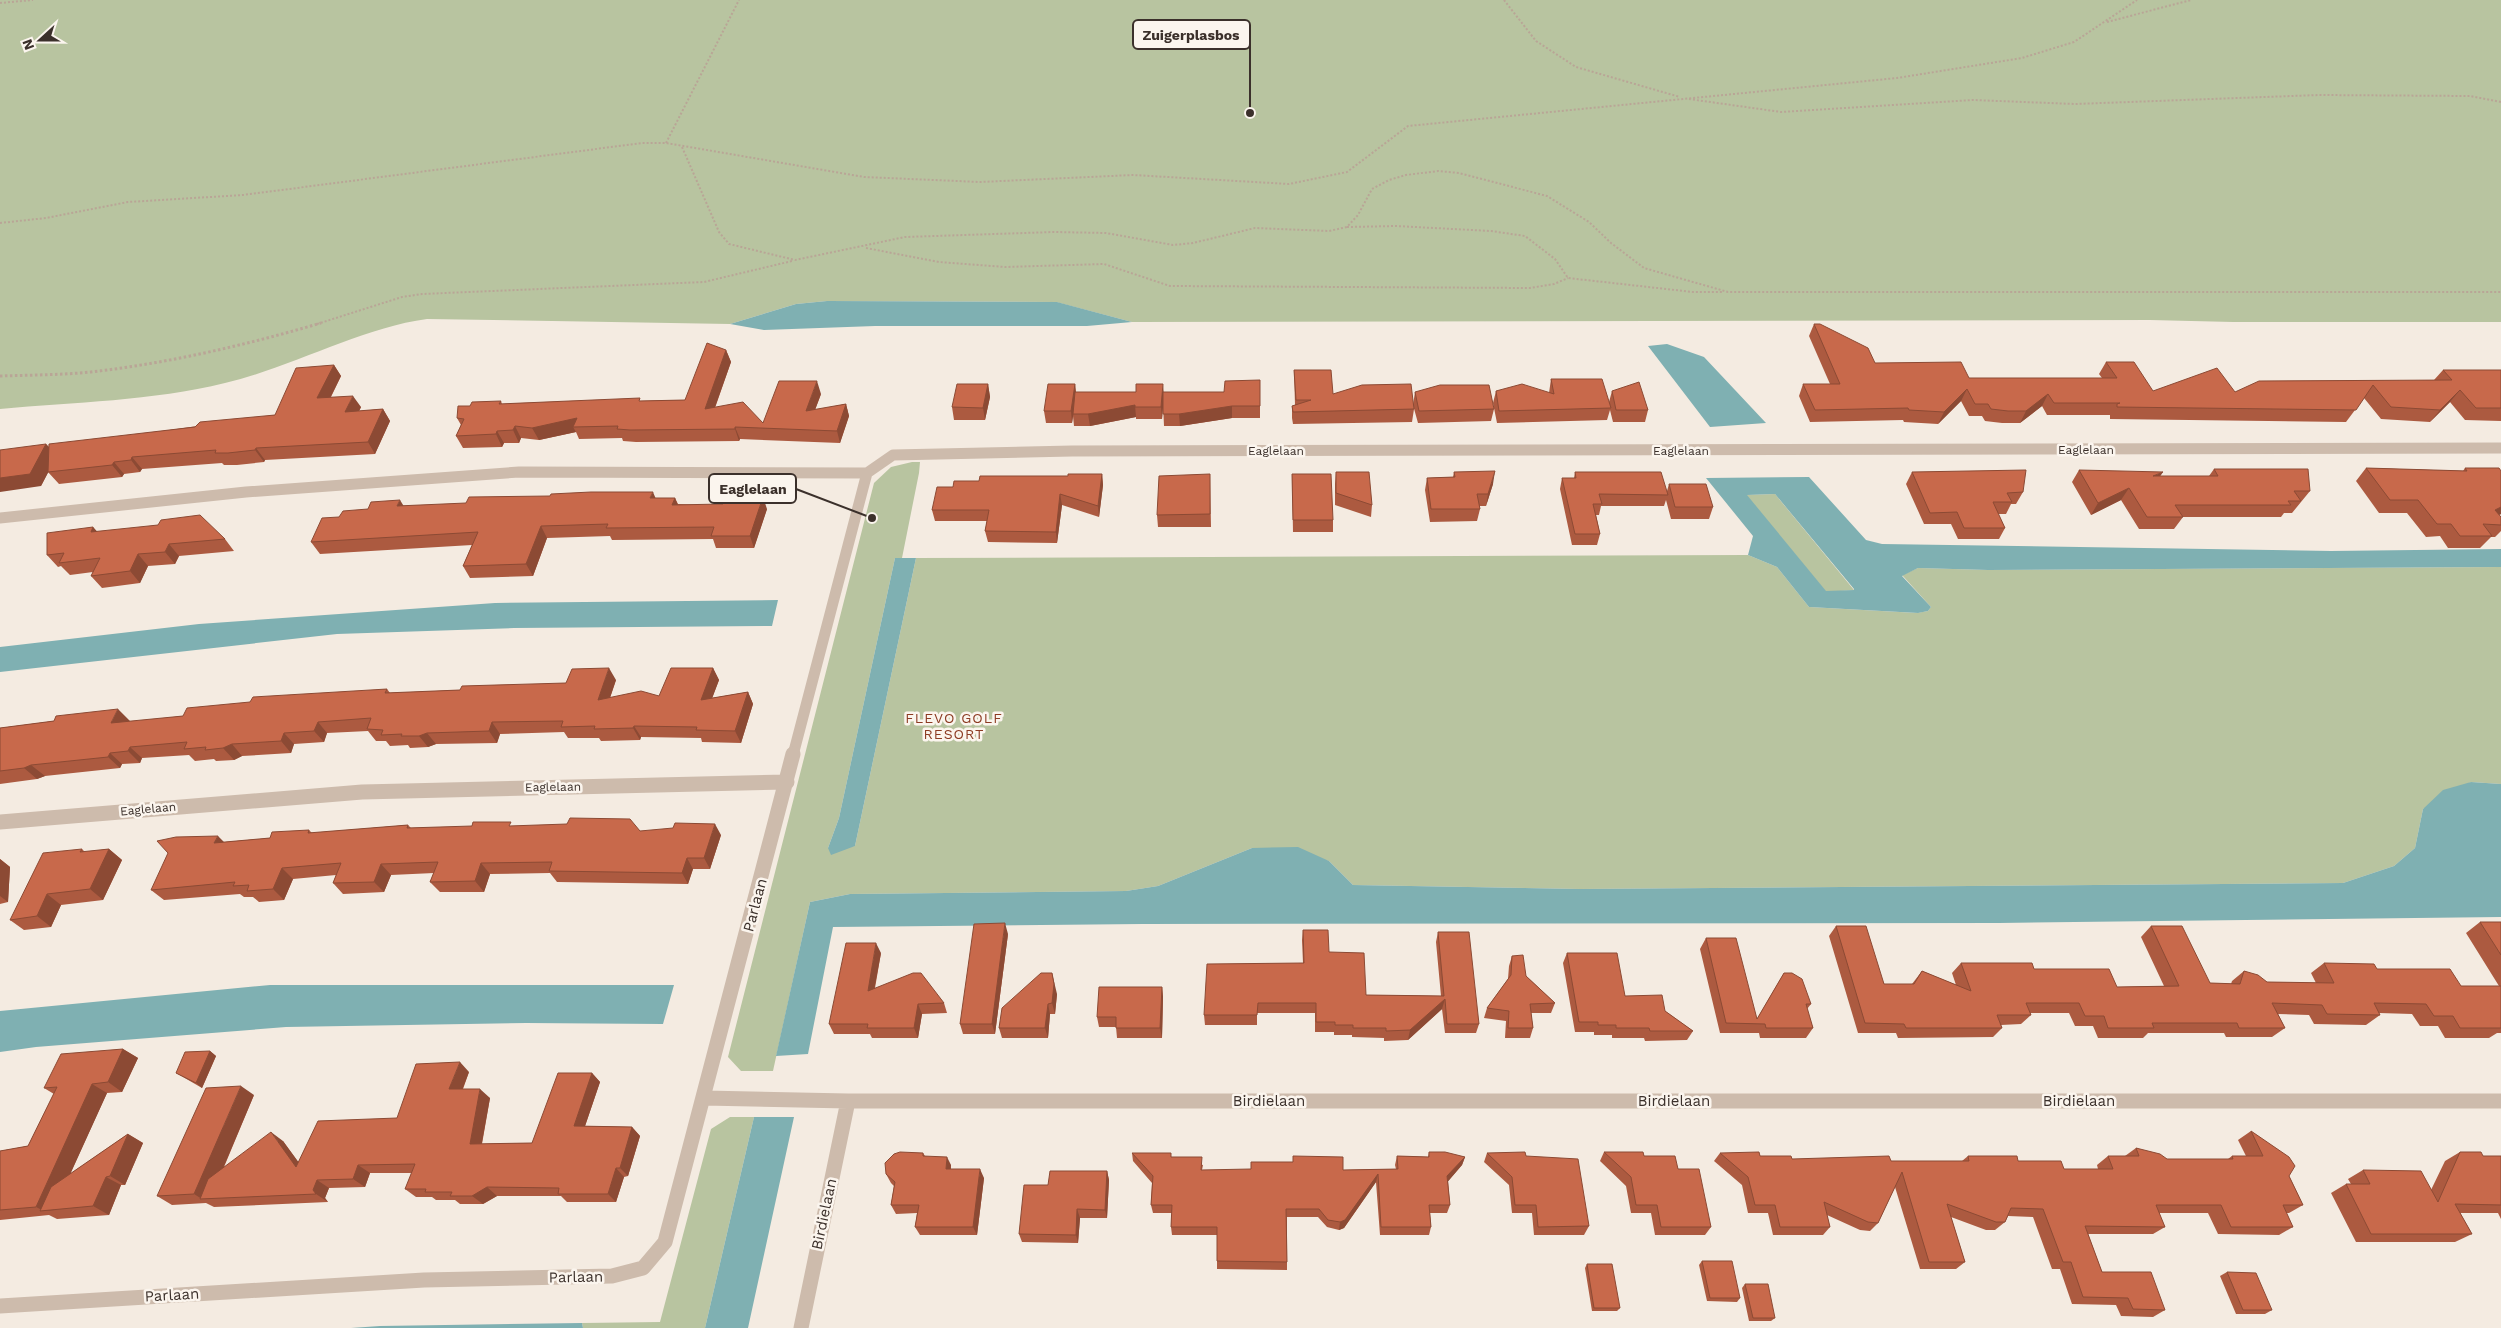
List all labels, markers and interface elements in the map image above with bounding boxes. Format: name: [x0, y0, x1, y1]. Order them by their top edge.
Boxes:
north arrow: [15, 15, 65, 65]
callout: Zuigerplasbos: [1133, 20, 1250, 49]
text: Zuigerplasbos: [1142, 27, 1240, 43]
text: N: [19, 37, 37, 52]
street label: Eaglelaan: [2058, 443, 2114, 457]
street label: Eaglelaan: [1248, 444, 1304, 458]
street label: Eaglelaan: [1653, 444, 1709, 458]
callout: Eaglelaan: [709, 474, 796, 503]
text: Eaglelaan: [719, 481, 787, 497]
district label: FLEVO GOLF RESORT: [905, 710, 1003, 742]
street label: Eaglelaan: [525, 780, 581, 794]
street label: Eaglelaan: [119, 800, 177, 818]
street label: Parlaan: [739, 876, 771, 934]
street label: Birdielaan: [1233, 1092, 1305, 1110]
street label: Birdielaan: [1638, 1092, 1710, 1110]
street label: Birdielaan: [2043, 1092, 2115, 1110]
street label: Birdielaan: [808, 1177, 840, 1251]
street label: Parlaan: [549, 1268, 603, 1286]
street label: Parlaan: [144, 1285, 200, 1305]

